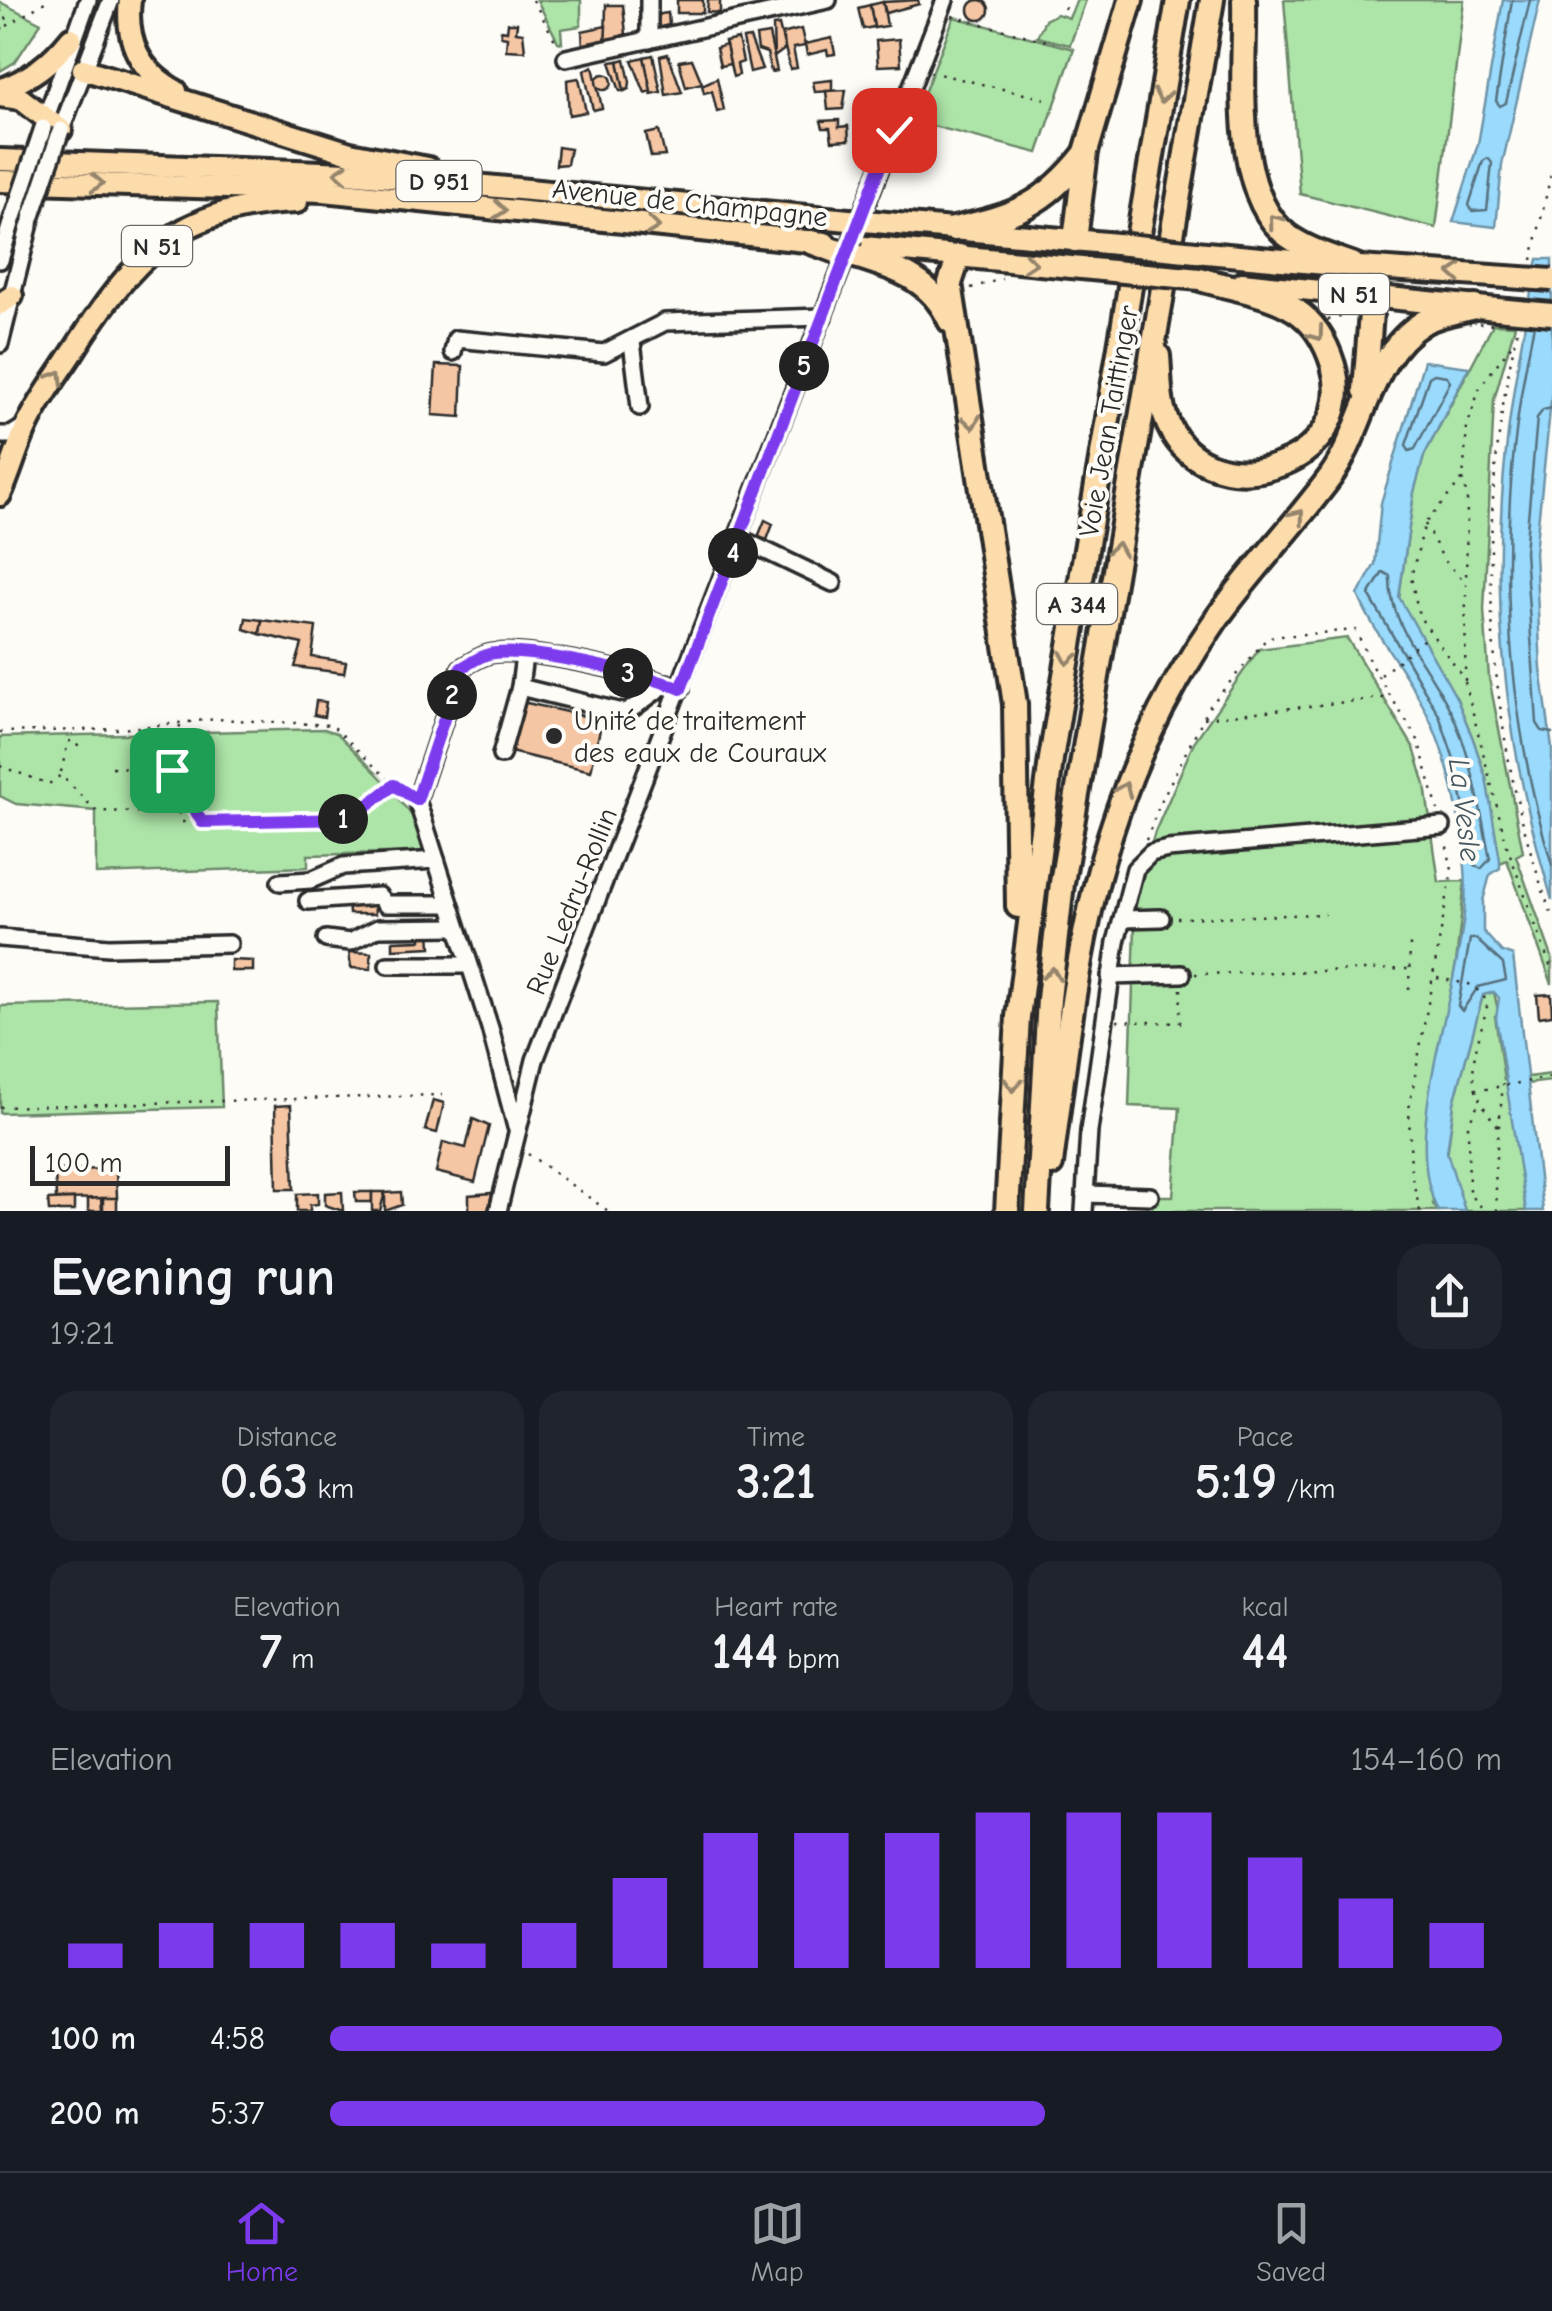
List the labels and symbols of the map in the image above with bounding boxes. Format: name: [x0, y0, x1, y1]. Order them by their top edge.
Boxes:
pin: [852, 88, 937, 173]
one-way arrow: [1152, 88, 1173, 104]
road number: D 951: [396, 161, 482, 201]
one-way arrow: [333, 163, 349, 184]
one-way arrow: [90, 173, 106, 194]
street label: Avenue de Champagne: [551, 173, 829, 233]
one-way arrow: [493, 199, 509, 221]
one-way arrow: [646, 215, 662, 236]
one-way arrow: [1269, 215, 1287, 233]
road number: N 51: [122, 226, 192, 266]
one-way arrow: [1023, 252, 1039, 273]
one-way arrow: [1447, 263, 1463, 284]
road number: N 51: [1319, 274, 1389, 314]
street label: Voie Jean Taittinger: [1073, 303, 1145, 539]
one-way arrow: [1305, 323, 1323, 341]
pin: 5: [779, 341, 829, 391]
one-way arrow: [45, 370, 64, 388]
one-way arrow: [960, 414, 981, 431]
one-way arrow: [1286, 510, 1304, 528]
pin: 4: [708, 528, 758, 578]
one-way arrow: [1105, 541, 1126, 557]
road number: A 344: [1037, 584, 1117, 624]
pin: 3: [603, 648, 653, 698]
one-way arrow: [1058, 650, 1079, 667]
pin: 2: [427, 670, 477, 720]
place label: Unité de traitement des eaux de Couraux: [574, 705, 827, 769]
marker: Unité de traitement des eaux de Couraux: [543, 725, 565, 747]
pin: [130, 728, 215, 813]
water label: La Vesle: [1441, 756, 1488, 864]
one-way arrow: [1112, 781, 1132, 799]
pin: 1: [318, 794, 368, 844]
street label: Rue Ledru-Rollin: [520, 803, 624, 999]
one-way arrow: [1041, 966, 1062, 982]
one-way arrow: [1002, 1077, 1024, 1093]
scale bar: [30, 1141, 230, 1186]

